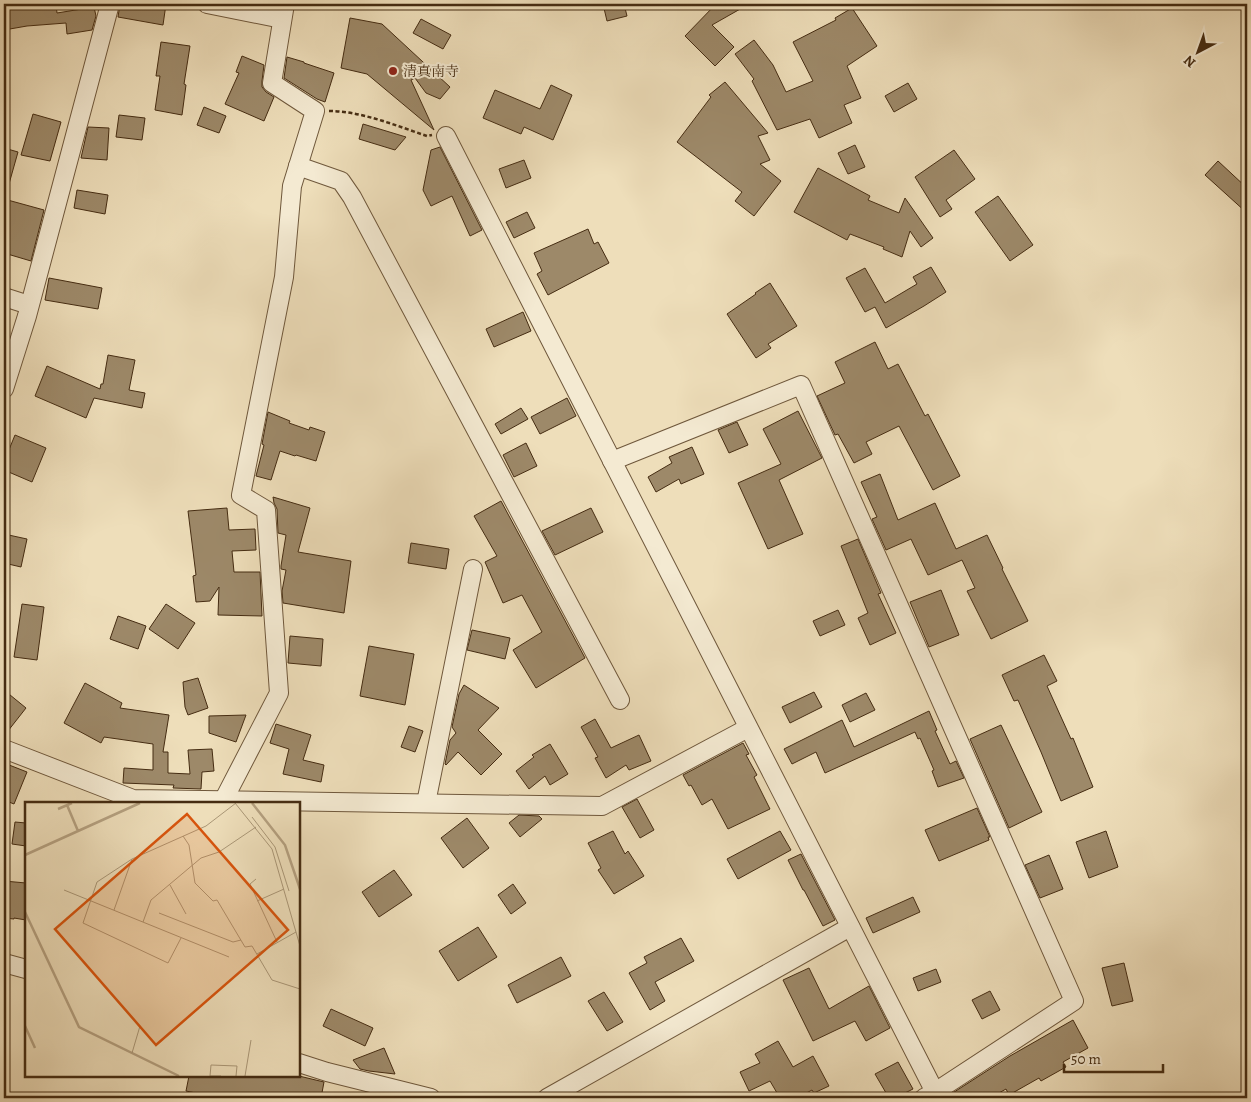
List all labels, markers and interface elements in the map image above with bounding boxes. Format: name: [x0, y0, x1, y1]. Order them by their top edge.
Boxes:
north arrow: [1174, 28, 1224, 78]
text: N: [1180, 51, 1200, 72]
place label: 清真南寺: [403, 62, 459, 81]
marker: 清真南寺: [387, 65, 399, 77]
inset map: [25, 802, 300, 1077]
scale bar: [1064, 1042, 1162, 1074]
text: 50 m: [1071, 1049, 1101, 1069]

